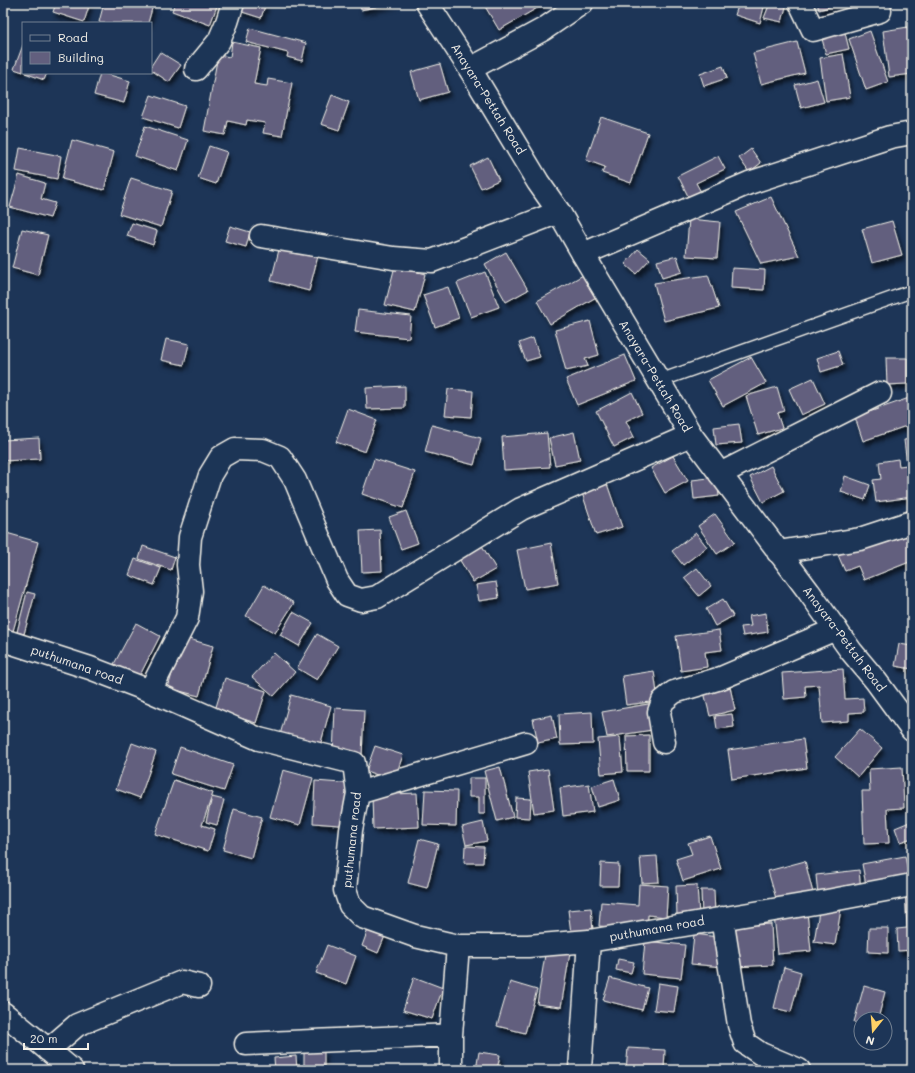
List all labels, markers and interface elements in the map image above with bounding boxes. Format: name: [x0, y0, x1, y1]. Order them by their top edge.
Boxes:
legend: [22, 22, 152, 74]
text: Road: [58, 29, 88, 45]
street label: Anayara-Pettah Road: [448, 40, 530, 157]
text: Building: [58, 49, 104, 65]
street label: Anayara-Pettah Road: [616, 316, 696, 435]
street label: Anayara-Pettah Road: [800, 582, 890, 695]
street label: puthumana road: [29, 641, 126, 687]
street label: puthumana road: [338, 791, 364, 888]
street label: puthumana road: [608, 912, 706, 944]
north arrow: [853, 1011, 893, 1051]
scale bar: [24, 1025, 88, 1051]
text: 20 m: [30, 1030, 58, 1046]
text: N: [864, 1033, 876, 1049]

